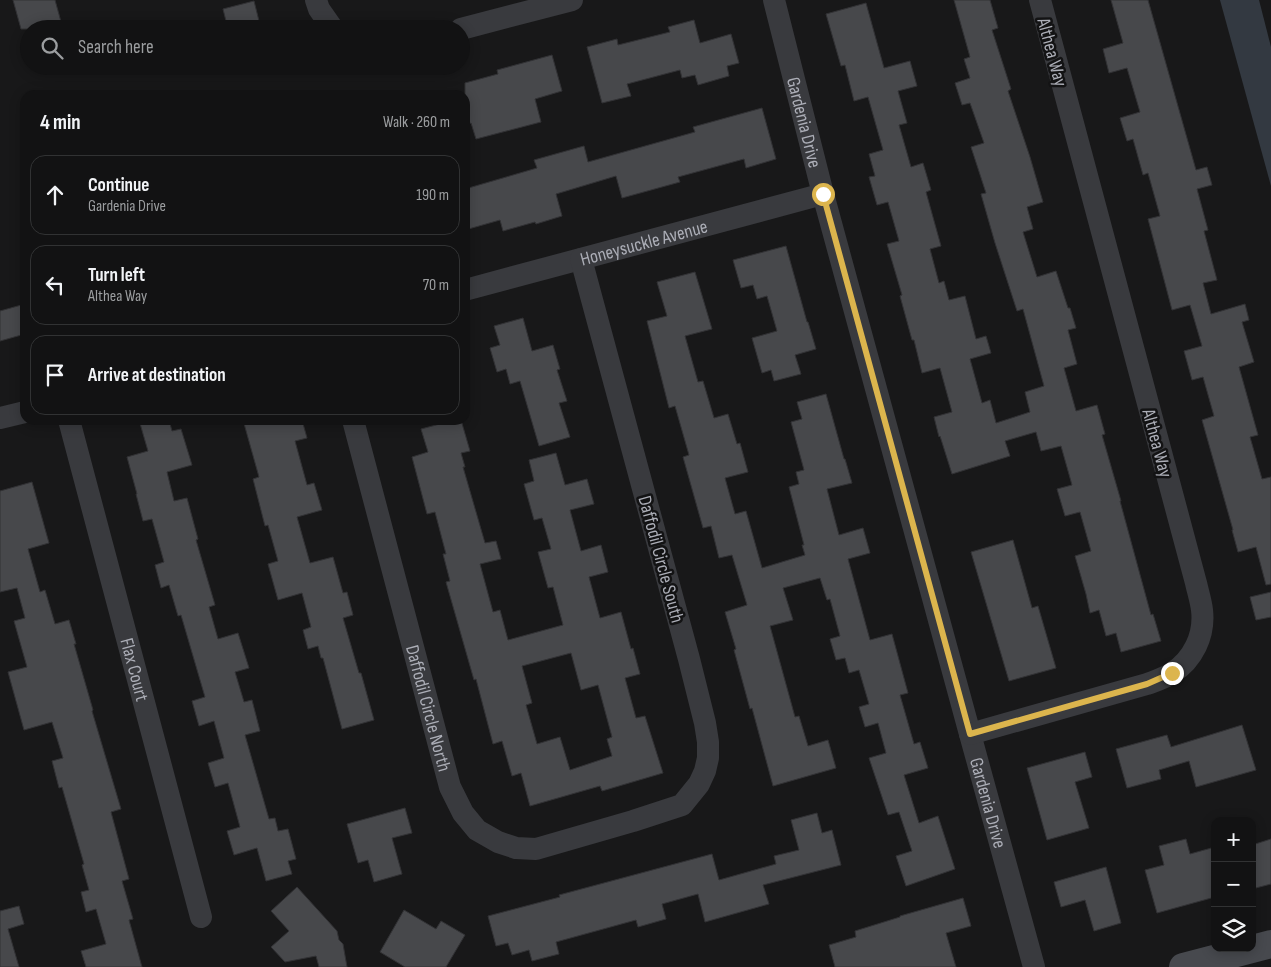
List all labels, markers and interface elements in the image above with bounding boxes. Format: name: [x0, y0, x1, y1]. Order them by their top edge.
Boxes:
street label: Althea Way: [1031, 15, 1072, 90]
search box: [20, 20, 470, 75]
icon: search: [38, 34, 66, 62]
text: Search here: [78, 36, 154, 59]
street label: Gardenia Drive: [781, 75, 826, 170]
text: 4 min: [40, 110, 81, 135]
text: Walk · 260 m: [383, 113, 450, 132]
text: Continue: [88, 174, 149, 197]
icon: ahead: [41, 181, 69, 209]
route start: [812, 183, 835, 206]
text: 190 m: [416, 186, 449, 205]
text: Gardenia Drive: [88, 197, 166, 216]
street label: Honeysuckle Avenue: [578, 215, 710, 272]
text: Turn left: [88, 264, 145, 287]
icon: left: [41, 271, 69, 299]
text: 70 m: [423, 276, 449, 295]
text: Althea Way: [88, 287, 147, 306]
icon: arrive: [41, 361, 69, 389]
text: Arrive at destination: [88, 364, 226, 387]
street label: Althea Way: [1136, 406, 1177, 481]
street label: Daffodil Circle South: [633, 493, 689, 625]
street label: Flax Court: [114, 636, 153, 704]
street label: Daffodil Circle North: [400, 643, 455, 774]
route end: [1161, 662, 1184, 685]
street label: Gardenia Drive: [964, 755, 1011, 851]
map controls: [1211, 817, 1256, 952]
button: +: [1211, 817, 1256, 862]
button: −: [1211, 862, 1256, 907]
button: layers: [1211, 907, 1256, 952]

